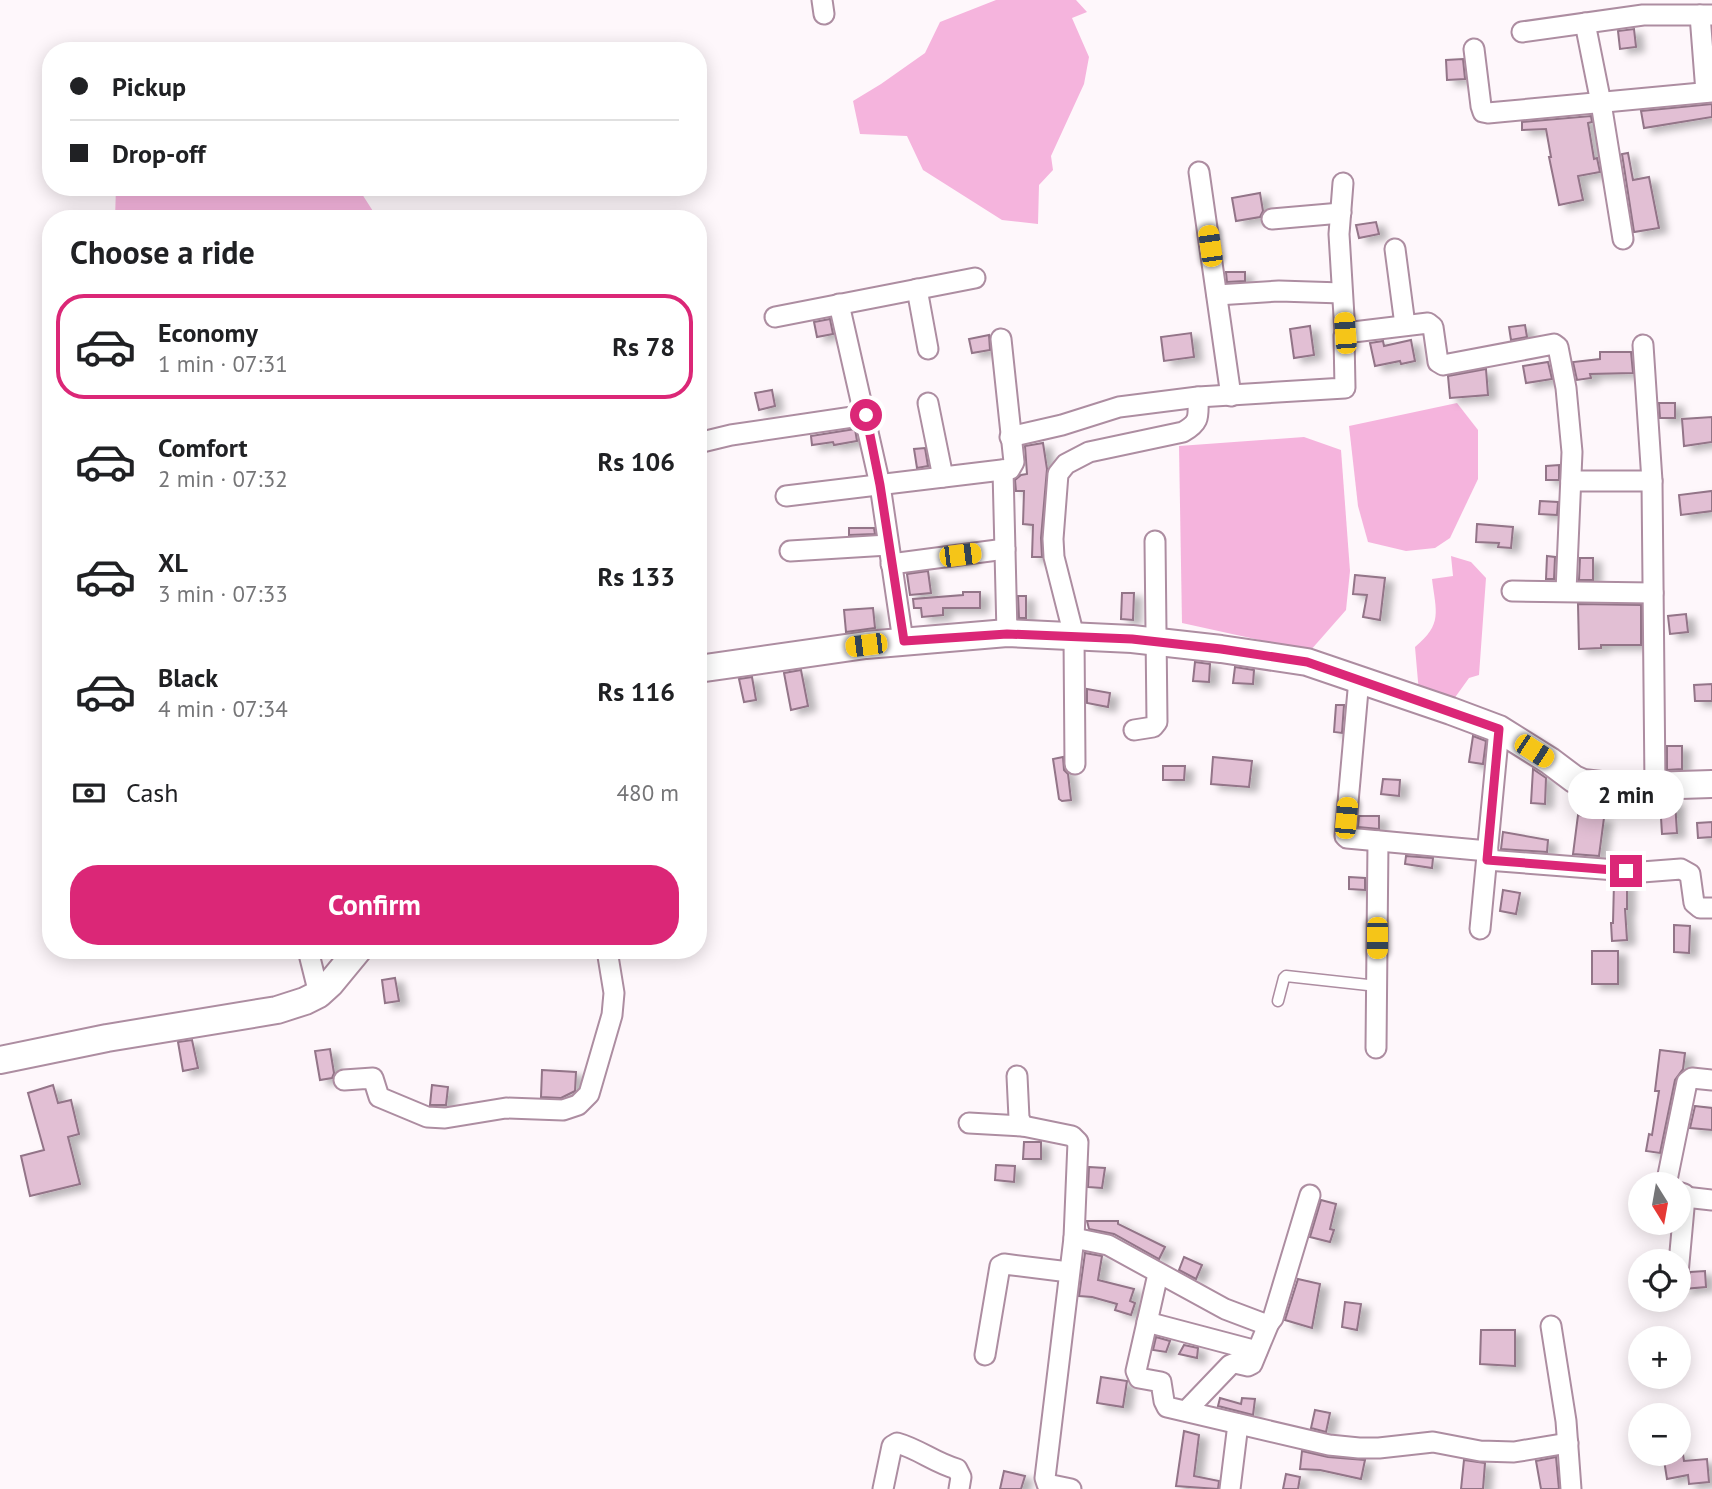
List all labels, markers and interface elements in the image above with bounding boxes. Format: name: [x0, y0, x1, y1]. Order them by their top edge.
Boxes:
text: Pickup: [112, 70, 186, 103]
text: Drop-off: [112, 137, 206, 170]
car: [1197, 224, 1224, 268]
text: Choose a ride: [70, 231, 255, 273]
car: [1334, 311, 1357, 355]
icon: car: [74, 315, 137, 378]
text: Economy: [158, 316, 258, 349]
text: Rs 78: [612, 330, 675, 363]
text: 1 min · 07:31: [158, 349, 288, 378]
route start: [850, 399, 882, 431]
icon: car: [74, 430, 137, 493]
text: Comfort: [158, 431, 248, 464]
text: Rs 106: [598, 445, 675, 478]
text: 2 min · 07:32: [158, 464, 288, 493]
car: [938, 542, 983, 568]
icon: car: [74, 545, 137, 608]
text: XL: [158, 546, 188, 579]
text: Rs 133: [598, 560, 675, 593]
text: 3 min · 07:33: [158, 579, 288, 608]
car: [844, 632, 889, 658]
icon: car: [74, 660, 137, 723]
text: Black: [158, 661, 218, 694]
text: Rs 116: [598, 675, 675, 708]
text: 4 min · 07:34: [158, 694, 288, 723]
car: [1511, 731, 1558, 771]
callout: 2 min: [1568, 770, 1684, 818]
icon: cash: [70, 774, 108, 812]
text: Cash: [126, 776, 178, 809]
text: 480 m: [617, 778, 679, 807]
text: 2 min: [1598, 780, 1654, 809]
car: [1334, 796, 1359, 840]
route end: [1610, 855, 1642, 887]
button: Confirm: [70, 865, 679, 945]
car: [1367, 917, 1388, 959]
north arrow: [1628, 1172, 1690, 1236]
map controls: [1628, 1172, 1691, 1466]
button: locate: [1628, 1249, 1691, 1312]
button: +: [1628, 1326, 1691, 1389]
button: −: [1628, 1403, 1691, 1466]

